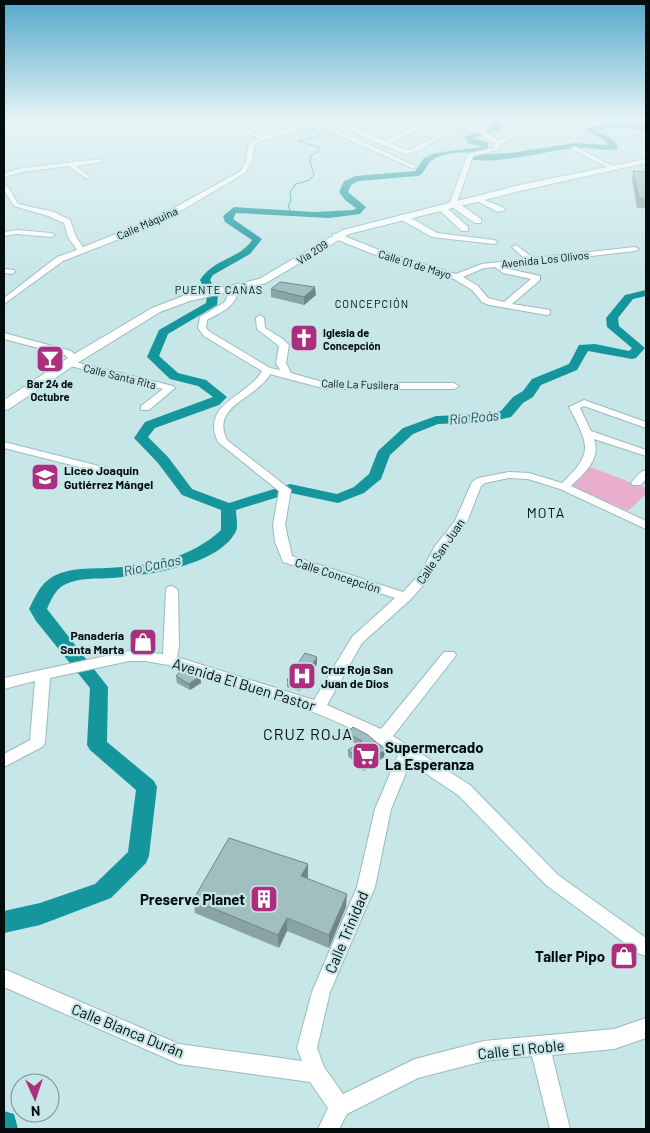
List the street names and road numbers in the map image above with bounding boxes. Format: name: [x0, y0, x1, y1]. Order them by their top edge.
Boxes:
street label: Calle Máquina: [115, 204, 179, 242]
street label: Vía 209: [294, 237, 330, 267]
street label: Calle 01 de Mayo: [377, 247, 453, 281]
street label: Avenida Los Olivos: [501, 248, 589, 270]
street label: Calle Santa Rita: [82, 361, 158, 391]
street label: Calle La Fusilera: [321, 376, 399, 392]
street label: Calle San Juan: [413, 516, 467, 586]
street label: Calle Concepción: [293, 555, 383, 595]
street label: Avenida El Buen Pastor: [170, 654, 318, 715]
street label: Calle Trinidad: [321, 888, 371, 976]
street label: Calle Blanca Durán: [69, 999, 187, 1061]
street label: Calle El Roble: [477, 1036, 565, 1062]

